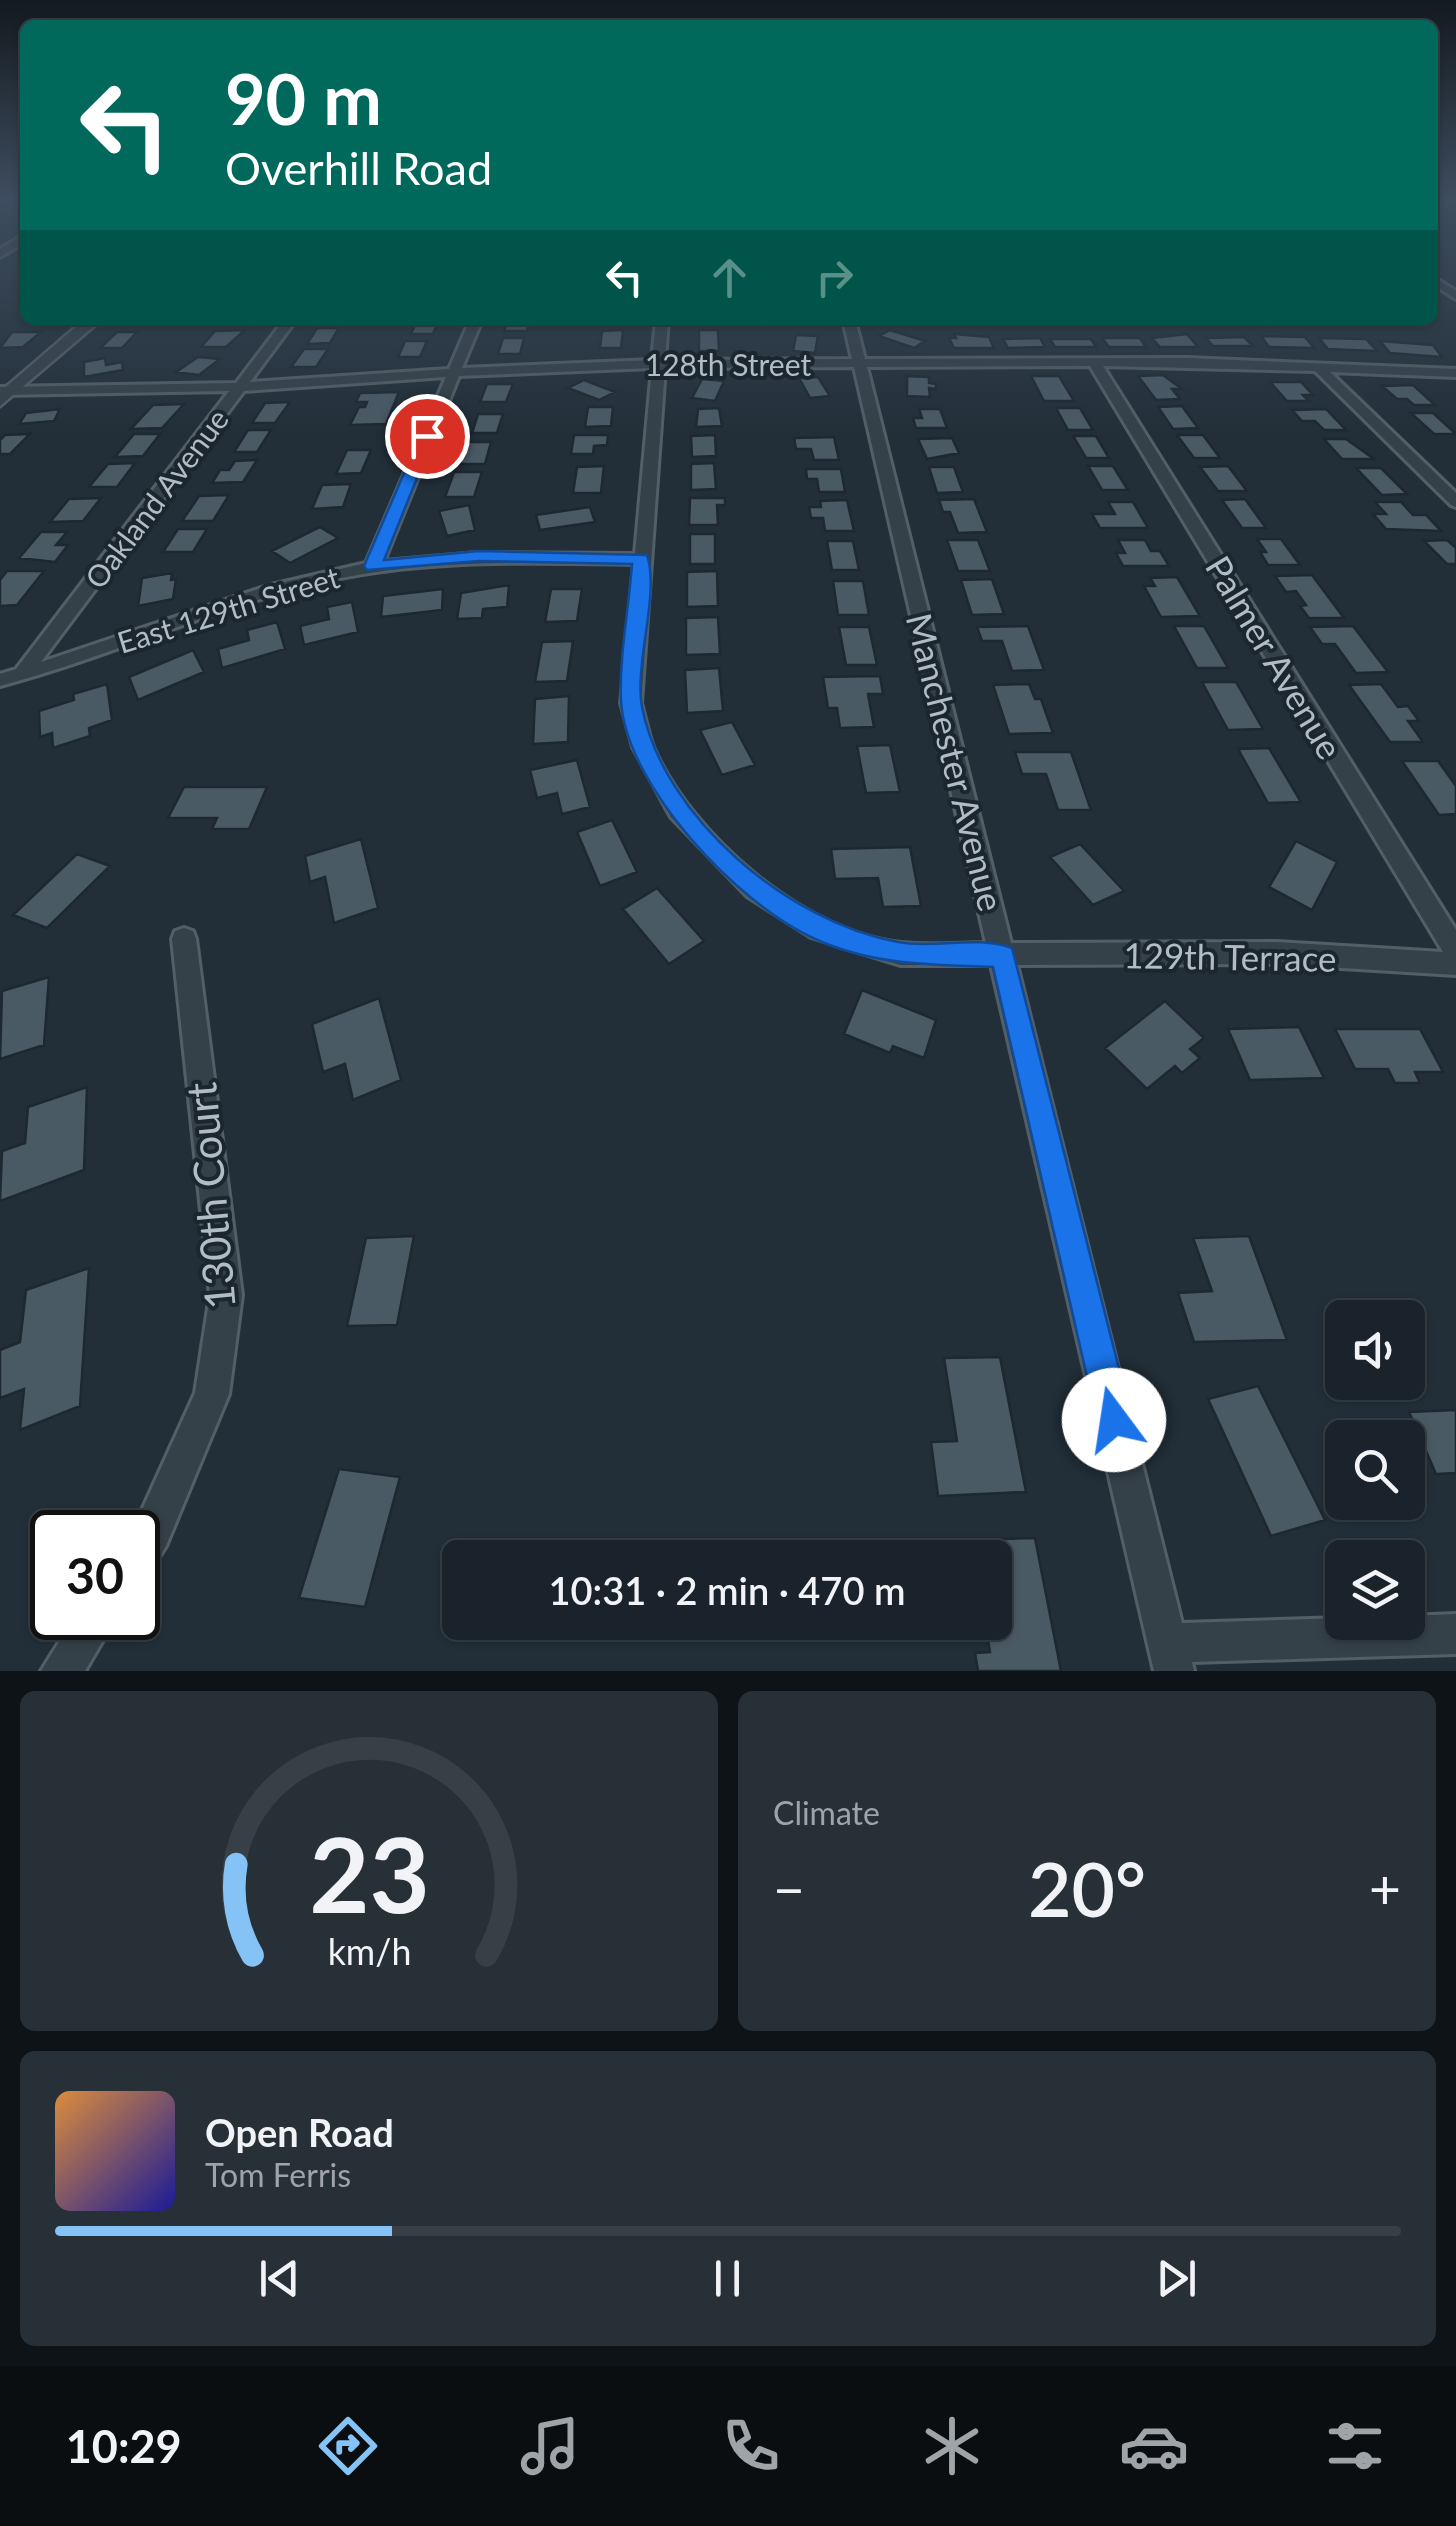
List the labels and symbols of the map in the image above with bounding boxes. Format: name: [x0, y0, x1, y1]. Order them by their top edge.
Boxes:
street label: 128th Street: [645, 346, 811, 382]
pin: [385, 394, 470, 479]
street label: Oakland Avenue: [77, 401, 235, 595]
street label: Palmer Avenue: [1198, 548, 1352, 766]
street label: East 129th Street: [113, 558, 343, 660]
street label: Manchester Avenue: [899, 609, 1013, 915]
street label: 129th Terrace: [1123, 933, 1337, 979]
street label: 130th Court: [175, 1080, 245, 1312]
position arrow: [1062, 1368, 1166, 1472]
speed limit sign: 30: [30, 1510, 160, 1640]

